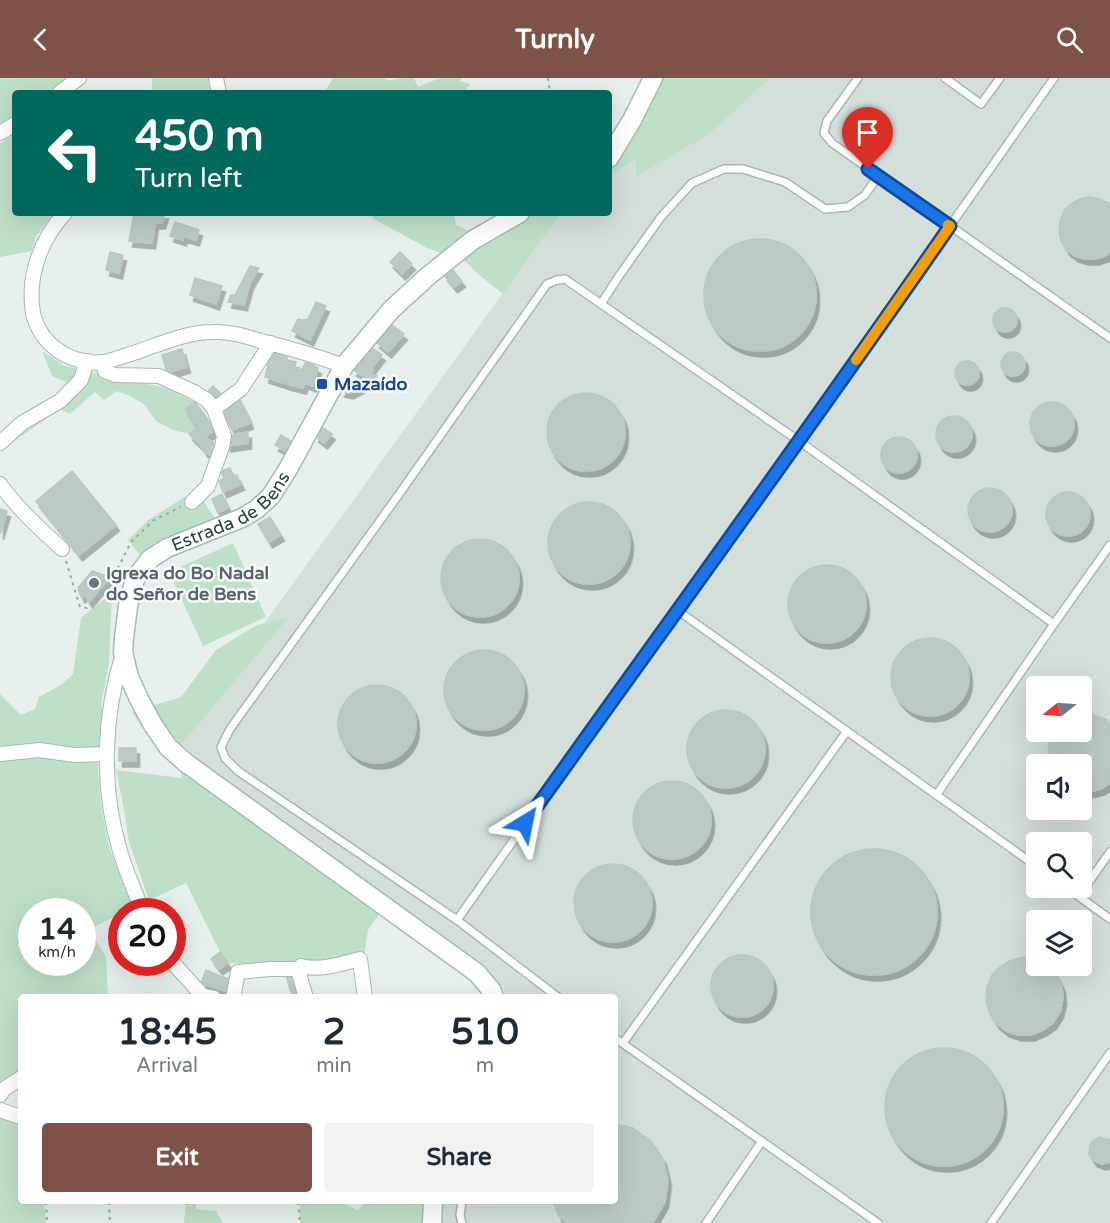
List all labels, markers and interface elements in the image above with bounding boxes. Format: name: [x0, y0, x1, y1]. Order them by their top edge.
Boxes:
icon: back: [24, 23, 57, 56]
text: Turnly: [515, 23, 595, 56]
icon: search: [1053, 23, 1086, 56]
pin: [842, 107, 893, 169]
text: 450 m: [135, 111, 264, 162]
icon: left: [36, 114, 114, 192]
icon: arrive: [851, 116, 884, 149]
text: Turn left: [135, 162, 242, 195]
place label: Mazaído: [334, 373, 407, 395]
marker: Mazaído: [315, 377, 329, 391]
street label: Estrada de Bens: [168, 467, 295, 556]
place label: Igrexa do Bo Nadal do Señor de Bens: [106, 562, 269, 605]
marker: Igrexa do Bo Nadal do Señor de Bens: [87, 576, 101, 590]
north arrow: [1026, 676, 1092, 742]
map controls: [1026, 676, 1092, 976]
button: sound: [1026, 754, 1092, 820]
position arrow: [493, 791, 557, 855]
button: search: [1026, 832, 1092, 898]
speed limit sign: 20: [108, 898, 186, 976]
button: layers: [1026, 910, 1092, 976]
text: 14: [38, 911, 76, 948]
text: km/h: [38, 943, 76, 961]
text: 18:45: [117, 1011, 217, 1054]
text: 2: [323, 1011, 345, 1054]
text: 510: [451, 1011, 519, 1054]
text: Arrival: [136, 1054, 198, 1078]
text: min: [316, 1054, 352, 1078]
text: m: [476, 1054, 494, 1078]
button: Exit: [42, 1123, 312, 1192]
button: Share: [324, 1123, 594, 1192]

